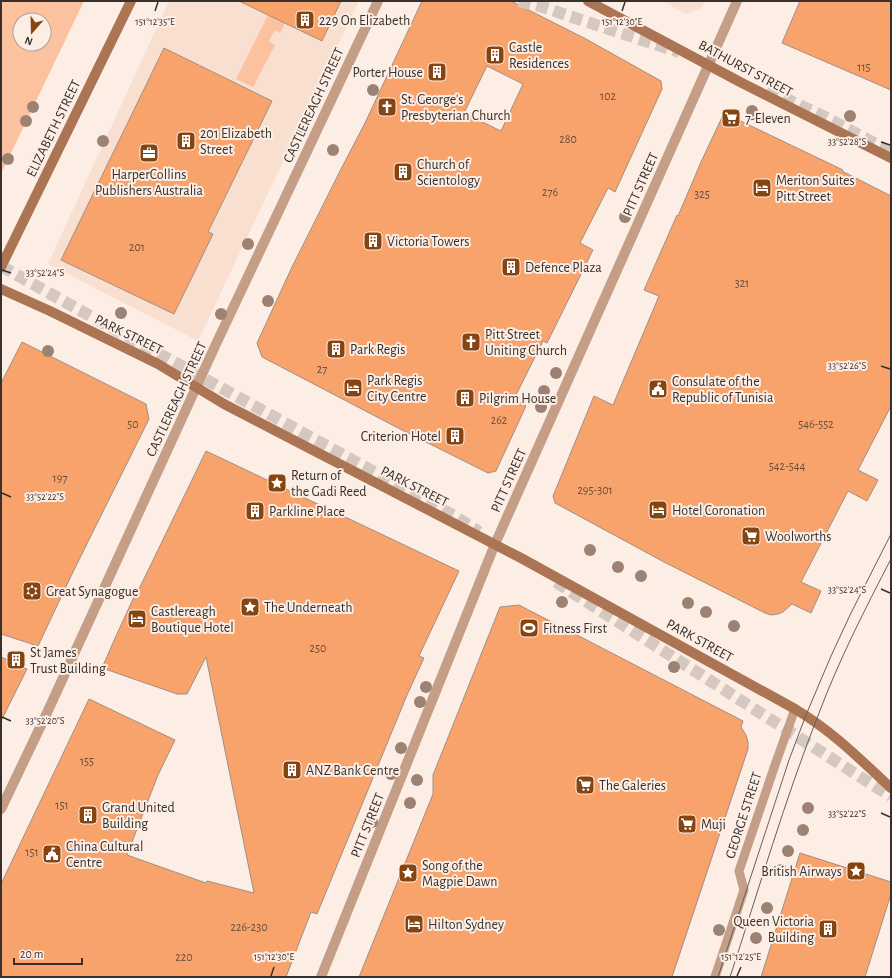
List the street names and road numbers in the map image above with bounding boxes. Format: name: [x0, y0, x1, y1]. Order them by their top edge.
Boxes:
street label: BATHURST STREET: [696, 38, 795, 100]
street label: CASTLEREAGH STREET: [281, 46, 347, 165]
street label: ELIZABETH STREET: [24, 78, 84, 179]
street label: PITT STREET: [621, 150, 661, 218]
street label: PARK STREET: [92, 312, 165, 357]
street label: CASTLEREAGH STREET: [144, 340, 210, 459]
street label: PITT STREET: [489, 446, 529, 514]
street label: PARK STREET: [378, 464, 451, 510]
street label: PARK STREET: [664, 617, 735, 665]
street label: GEORGE STREET: [723, 770, 765, 860]
street label: PITT STREET: [349, 791, 387, 860]

